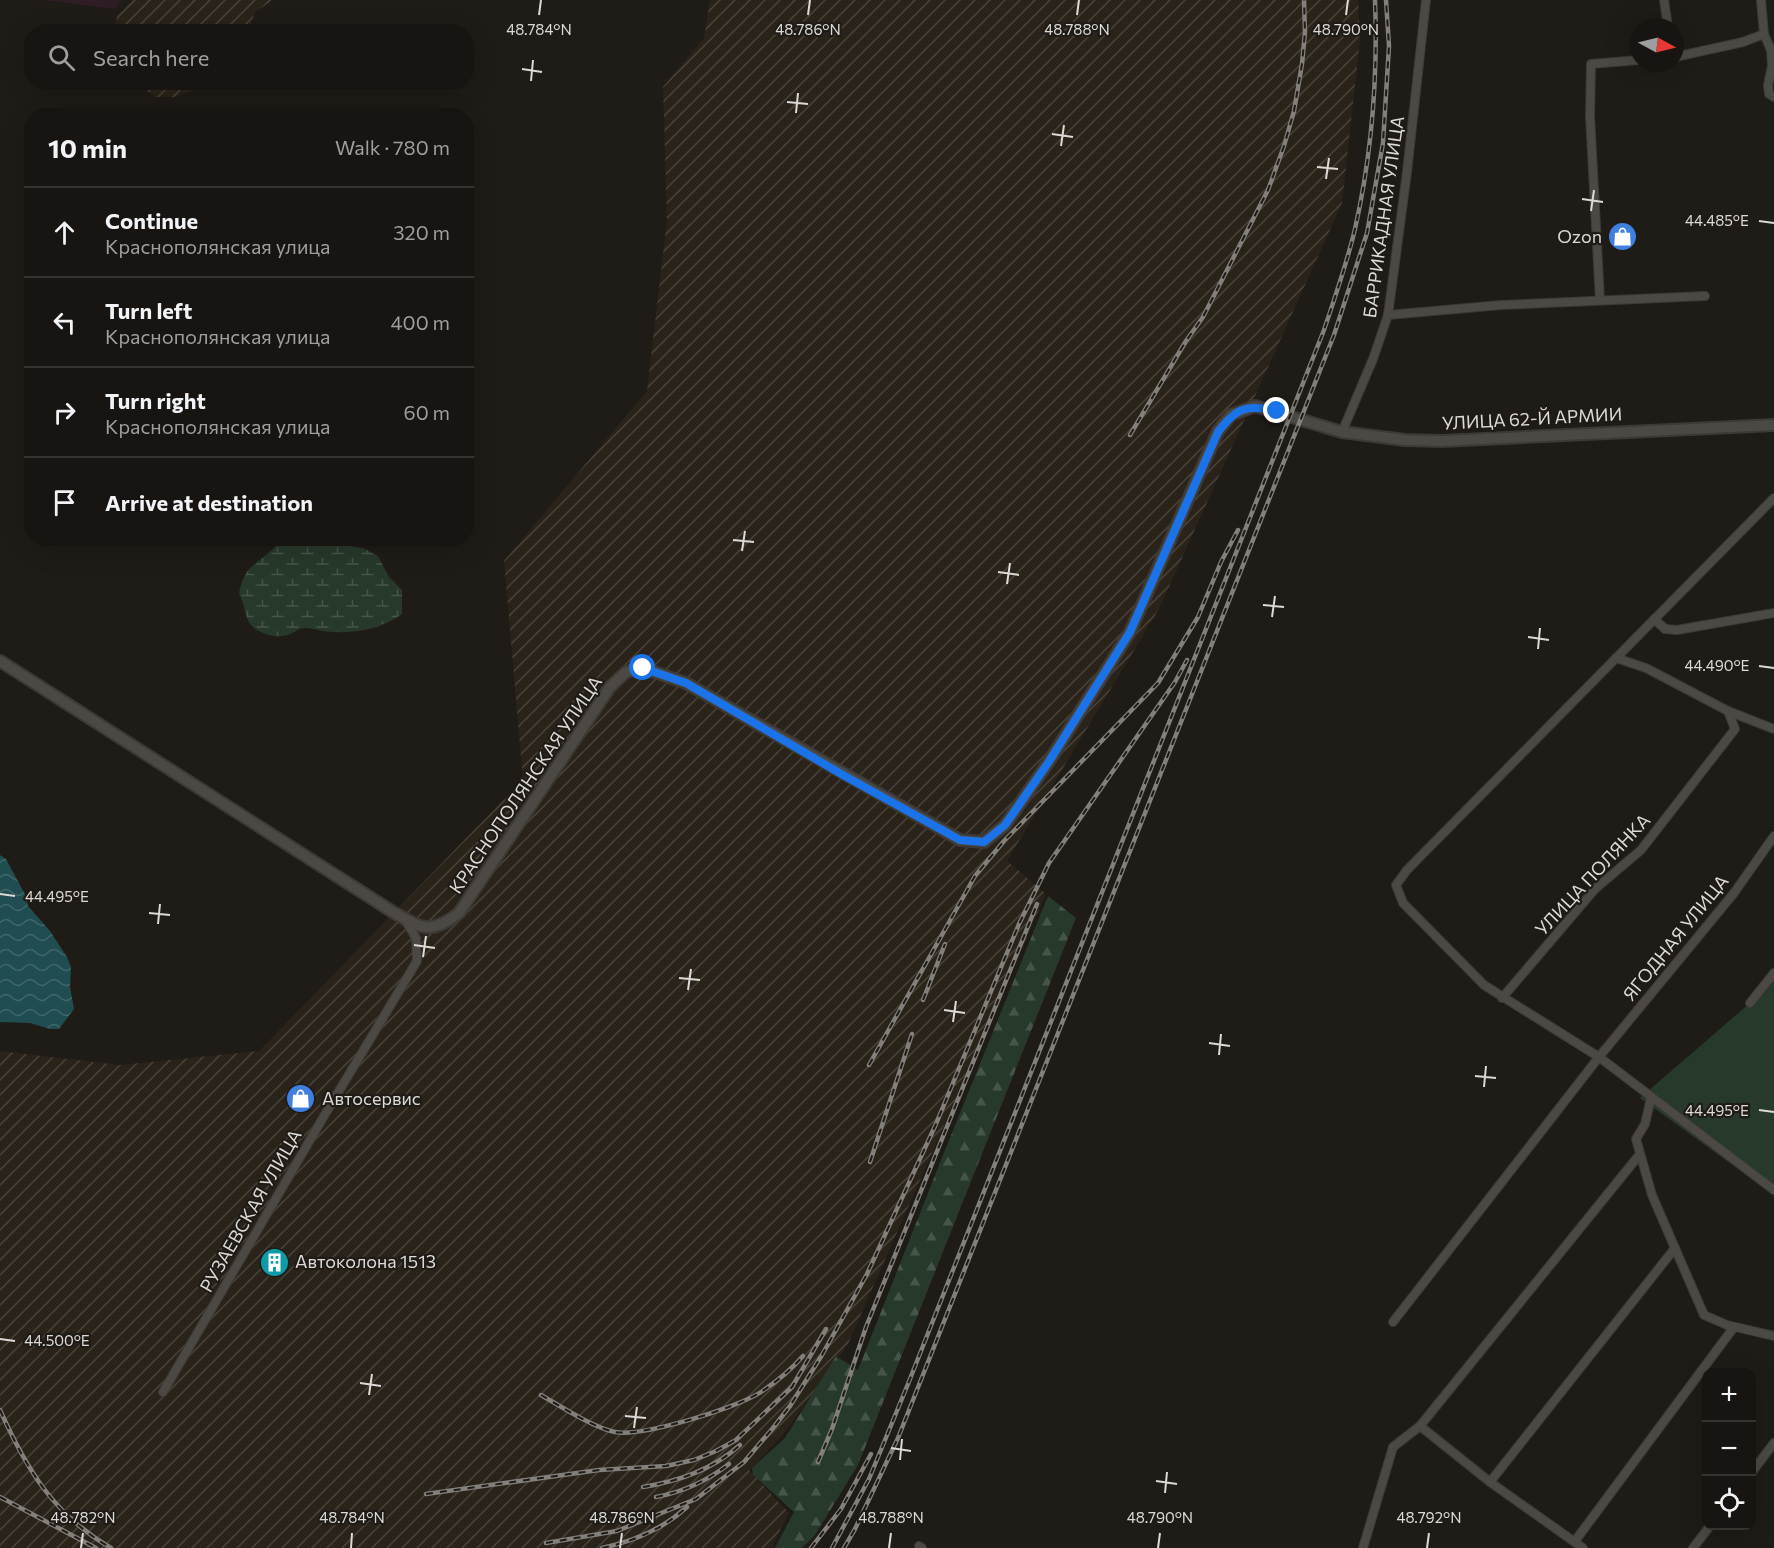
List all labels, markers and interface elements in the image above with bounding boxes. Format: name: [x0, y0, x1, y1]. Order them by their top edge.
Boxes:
north arrow: [1630, 18, 1684, 72]
text: 48.784°N: [506, 20, 572, 38]
text: 48.786°N: [775, 20, 841, 38]
text: 48.788°N: [1044, 20, 1110, 38]
text: 48.790°N: [1313, 20, 1379, 38]
search box: [24, 24, 474, 90]
icon: search: [45, 41, 78, 74]
text: Search here: [93, 44, 209, 71]
street label: БАРРИКАДНАЯ УЛИЦА: [1358, 115, 1408, 319]
text: 10 min: [48, 132, 127, 163]
text: Walk · 780 m: [335, 135, 450, 159]
text: Continue: [105, 207, 198, 234]
text: 44.485°E: [1685, 211, 1749, 229]
icon: ahead: [48, 216, 81, 249]
text: 320 m: [393, 220, 450, 244]
shop icon: Ozon: [1607, 221, 1639, 253]
place label: Ozon: [1557, 225, 1602, 247]
text: Краснополянская улица: [105, 234, 330, 258]
text: Turn left: [105, 297, 192, 324]
icon: left: [48, 306, 81, 339]
text: 400 m: [391, 310, 450, 334]
text: Краснополянская улица: [105, 324, 330, 348]
text: Turn right: [105, 387, 206, 414]
icon: right: [48, 396, 81, 429]
route end: [1263, 397, 1289, 423]
text: 60 m: [404, 400, 450, 424]
street label: УЛИЦА 62-Й АРМИИ: [1441, 402, 1623, 434]
text: Краснополянская улица: [105, 414, 330, 438]
icon: arrive: [48, 486, 81, 519]
text: Arrive at destination: [105, 489, 313, 516]
route start: [629, 654, 655, 680]
text: 44.490°E: [1684, 656, 1750, 674]
street label: КРАСНОПОЛЯНСКАЯ УЛИЦА: [444, 671, 606, 897]
street label: УЛИЦА ПОЛЯНКА: [1530, 809, 1654, 940]
street label: ЯГОДНАЯ УЛИЦА: [1618, 870, 1733, 1005]
text: 44.495°E: [25, 887, 89, 905]
shop icon: Автосервис: [285, 1083, 317, 1115]
place label: Автосервис: [322, 1087, 421, 1109]
text: 44.495°E: [1685, 1101, 1749, 1119]
street label: РУЗАЕВСКАЯ УЛИЦА: [195, 1125, 306, 1296]
building icon: Автоколона 1513: [258, 1246, 290, 1278]
place label: Автоколона 1513: [295, 1250, 436, 1272]
text: 44.500°E: [24, 1331, 90, 1349]
map controls: [1702, 1368, 1756, 1530]
button: +: [1702, 1368, 1756, 1422]
button: −: [1702, 1422, 1756, 1476]
button: locate: [1702, 1476, 1756, 1530]
text: 48.782°N: [51, 1508, 115, 1526]
text: 48.784°N: [319, 1508, 385, 1526]
text: 48.786°N: [589, 1508, 655, 1526]
text: 48.788°N: [858, 1508, 924, 1526]
text: 48.790°N: [1127, 1508, 1193, 1526]
text: 48.792°N: [1397, 1508, 1461, 1526]

